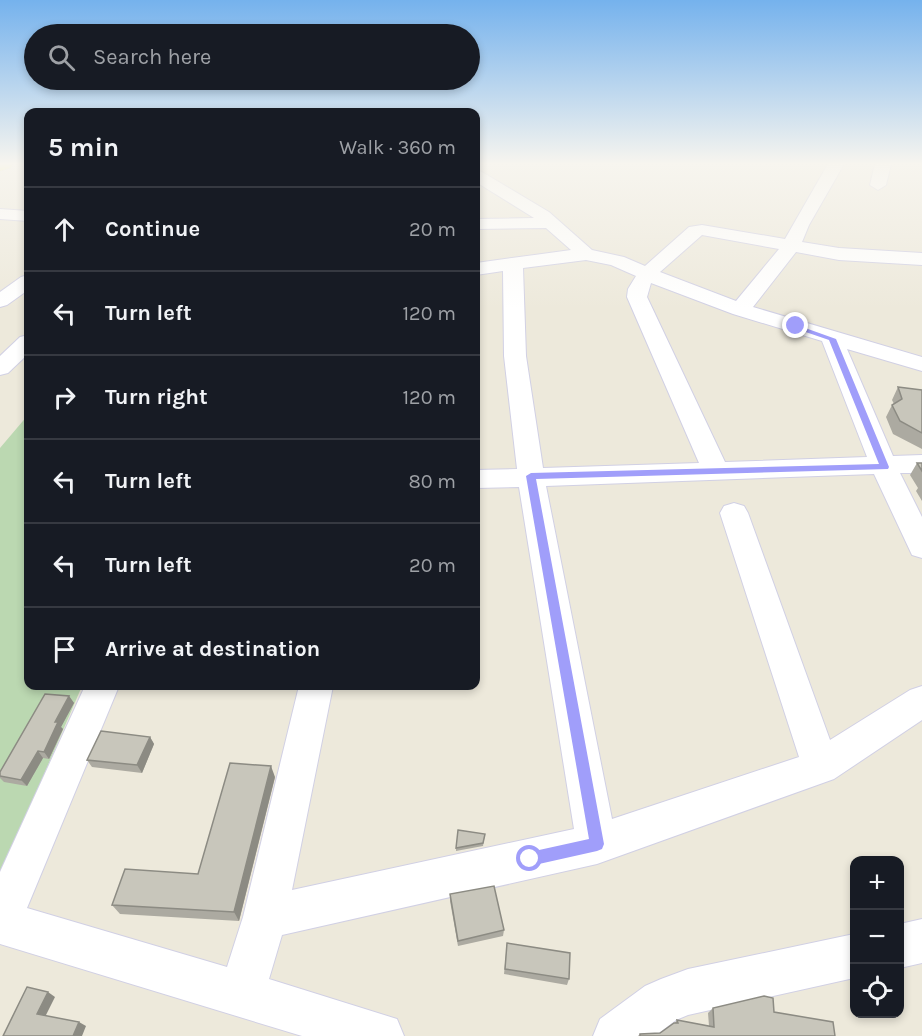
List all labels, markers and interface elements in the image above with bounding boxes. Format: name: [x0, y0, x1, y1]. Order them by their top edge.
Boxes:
search box: [24, 24, 480, 90]
icon: search: [45, 41, 78, 74]
text: Search here: [93, 44, 211, 70]
text: 5 min: [48, 132, 119, 163]
text: Walk · 360 m: [339, 136, 456, 159]
icon: ahead: [48, 213, 81, 246]
text: Continue: [105, 216, 200, 242]
text: 20 m: [409, 218, 456, 241]
icon: left: [48, 297, 81, 330]
text: Turn left: [105, 300, 192, 326]
text: 120 m: [402, 302, 456, 325]
route end: [782, 312, 808, 338]
icon: right: [48, 381, 81, 414]
text: Turn right: [105, 384, 208, 410]
text: 120 m: [402, 386, 456, 409]
icon: left: [48, 465, 81, 498]
text: Turn left: [105, 468, 192, 494]
text: 80 m: [408, 470, 456, 493]
icon: left: [48, 549, 81, 582]
text: Turn left: [105, 552, 192, 578]
text: 20 m: [409, 554, 456, 577]
icon: arrive: [48, 633, 81, 666]
text: Arrive at destination: [105, 636, 320, 662]
route start: [516, 845, 542, 871]
map controls: [850, 856, 904, 1018]
button: +: [850, 856, 904, 910]
button: −: [850, 910, 904, 964]
button: locate: [850, 964, 904, 1018]

